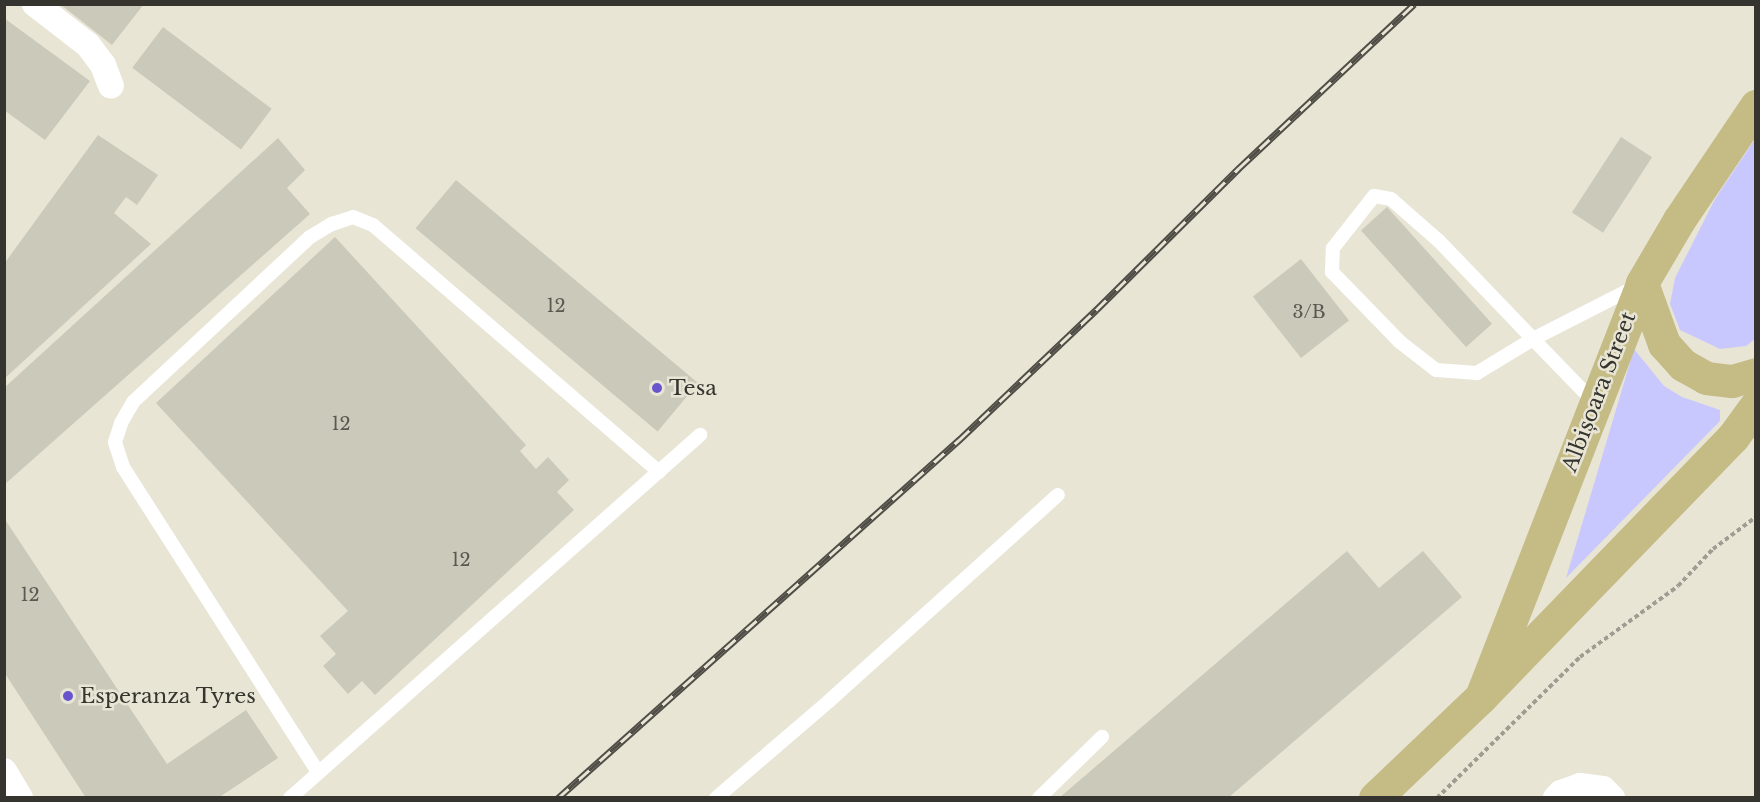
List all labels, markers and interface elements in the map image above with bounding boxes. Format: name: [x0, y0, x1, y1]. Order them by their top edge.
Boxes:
house number: 12: [546, 295, 566, 317]
house number: 3/B: [1292, 301, 1326, 323]
street label: Albișoara Street: [1557, 308, 1641, 476]
place label: Tesa: [669, 375, 717, 401]
marker: Tesa: [650, 381, 664, 395]
house number: 12: [331, 413, 351, 435]
house number: 12: [451, 549, 471, 571]
house number: 12: [20, 584, 40, 606]
place label: Esperanza Tyres: [80, 683, 257, 709]
marker: Esperanza Tyres: [61, 689, 75, 703]

